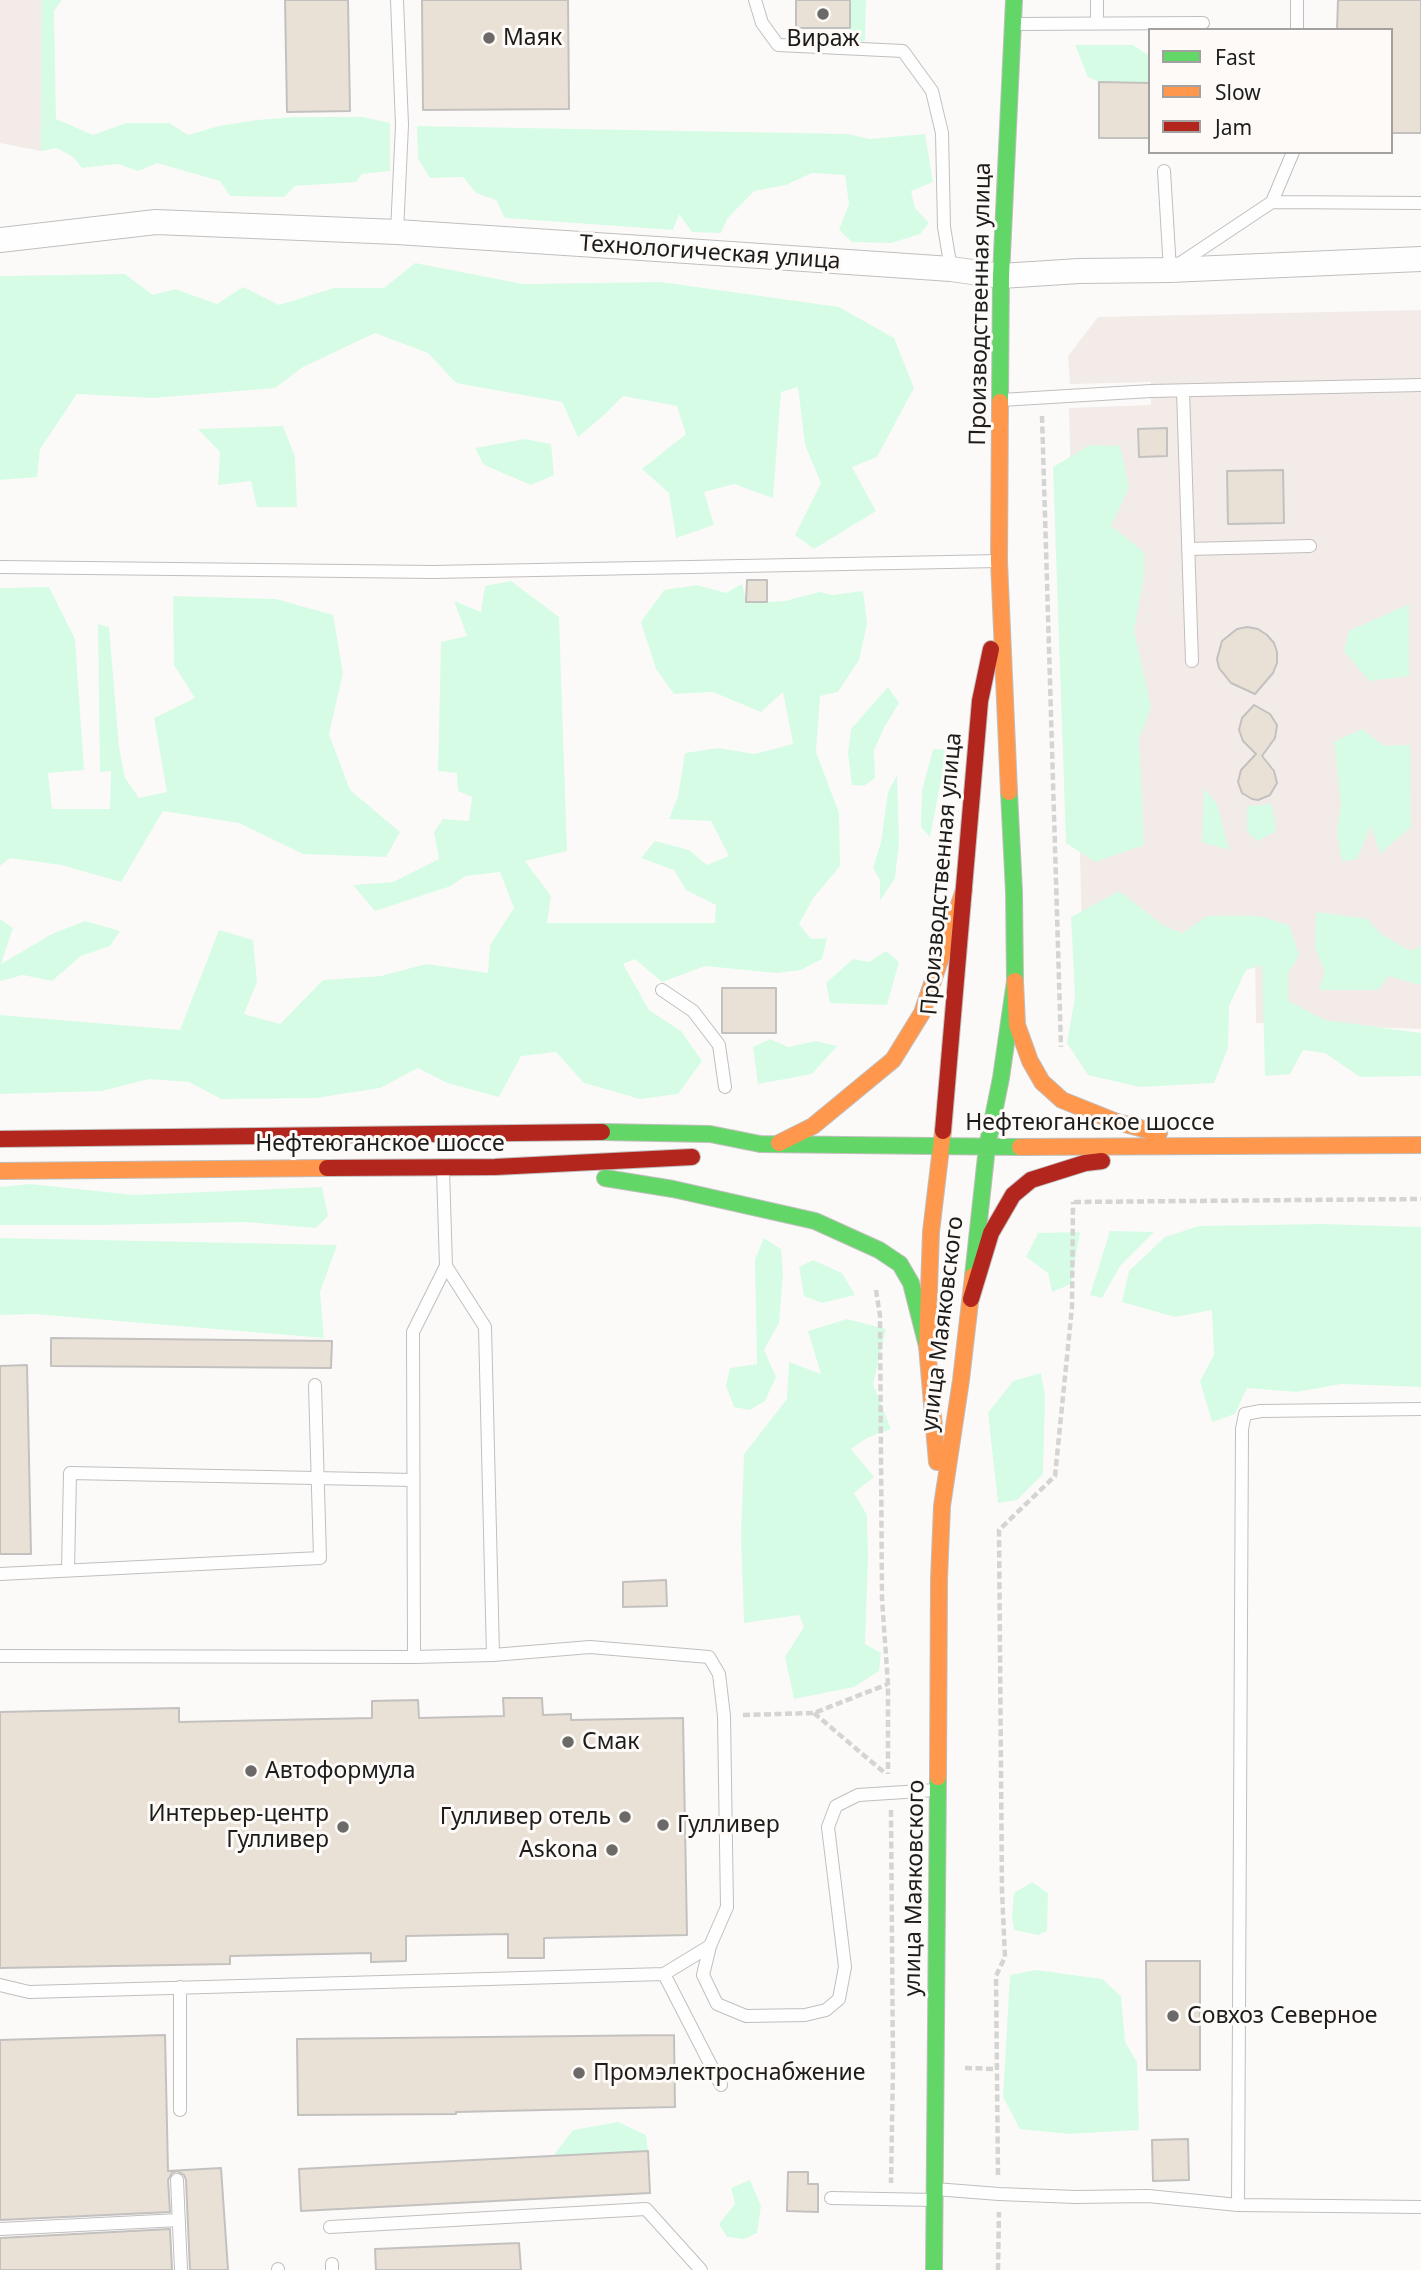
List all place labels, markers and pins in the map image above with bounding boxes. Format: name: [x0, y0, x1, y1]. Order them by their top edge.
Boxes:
marker: Вираж: [815, 6, 831, 22]
place label: Маяк: [503, 24, 562, 52]
place label: Вираж: [786, 25, 860, 53]
marker: Маяк: [481, 30, 497, 46]
place label: Смак: [582, 1728, 639, 1756]
marker: Смак: [560, 1734, 576, 1750]
place label: Автоформула: [265, 1757, 416, 1785]
marker: Автоформула: [243, 1763, 259, 1779]
place label: Интерьер-центр Гулливер: [148, 1800, 329, 1854]
place label: Гулливер отель: [440, 1803, 611, 1831]
marker: Гулливер отель: [617, 1809, 633, 1825]
place label: Гулливер: [677, 1811, 780, 1839]
marker: Гулливер: [655, 1817, 671, 1833]
marker: Интерьер-центр Гулливер: [335, 1819, 351, 1835]
place label: Askona: [519, 1836, 598, 1864]
marker: Askona: [604, 1842, 620, 1858]
place label: Совхоз Северное: [1187, 2002, 1378, 2030]
marker: Совхоз Северное: [1165, 2008, 1181, 2024]
place label: Промэлектроснабжение: [593, 2059, 866, 2087]
marker: Промэлектроснабжение: [571, 2065, 587, 2081]

